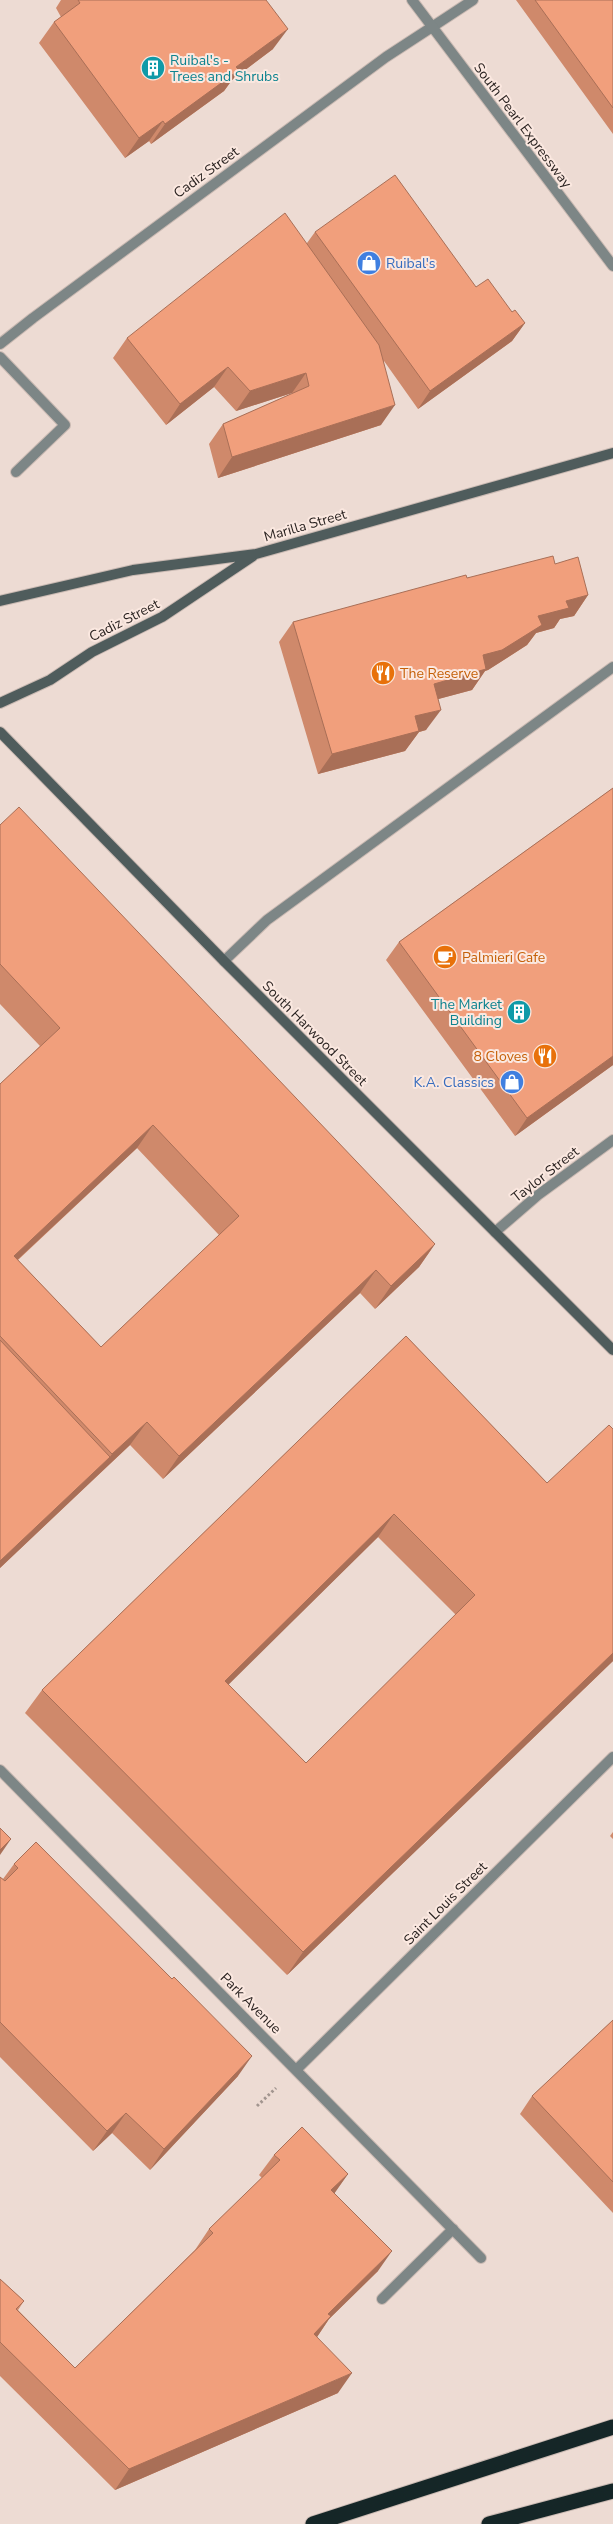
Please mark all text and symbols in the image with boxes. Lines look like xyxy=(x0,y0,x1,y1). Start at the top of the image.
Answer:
place label: Ruibal's - Trees and Shrubs xyxy=(170,51,279,86)
building icon: Ruibal's - Trees and Shrubs xyxy=(140,55,166,81)
street label: South Pearl Expressway xyxy=(469,59,577,193)
street label: Cadiz Street xyxy=(170,142,243,203)
shop icon: Ruibal's xyxy=(356,250,382,276)
place label: Ruibal's xyxy=(386,254,436,273)
street label: Marilla Street xyxy=(262,505,349,546)
street label: Cadiz Street xyxy=(86,595,163,646)
restaurant icon: The Reserve xyxy=(370,660,396,686)
place label: The Reserve xyxy=(400,664,478,683)
cafe icon: Palmieri Cafe xyxy=(432,944,458,970)
place label: Palmieri Cafe xyxy=(462,948,545,967)
street label: South Harwood Street xyxy=(258,977,371,1090)
place label: The Market Building xyxy=(431,995,502,1030)
building icon: The Market Building xyxy=(506,999,532,1025)
restaurant icon: 8 Cloves xyxy=(532,1043,558,1069)
place label: 8 Cloves xyxy=(474,1047,528,1066)
shop icon: K.A. Classics xyxy=(499,1069,525,1095)
place label: K.A. Classics xyxy=(413,1073,494,1092)
street label: Taylor Street xyxy=(508,1142,583,1207)
street label: Saint Louis Street xyxy=(400,1857,491,1949)
street label: Park Avenue xyxy=(216,1969,285,2038)

